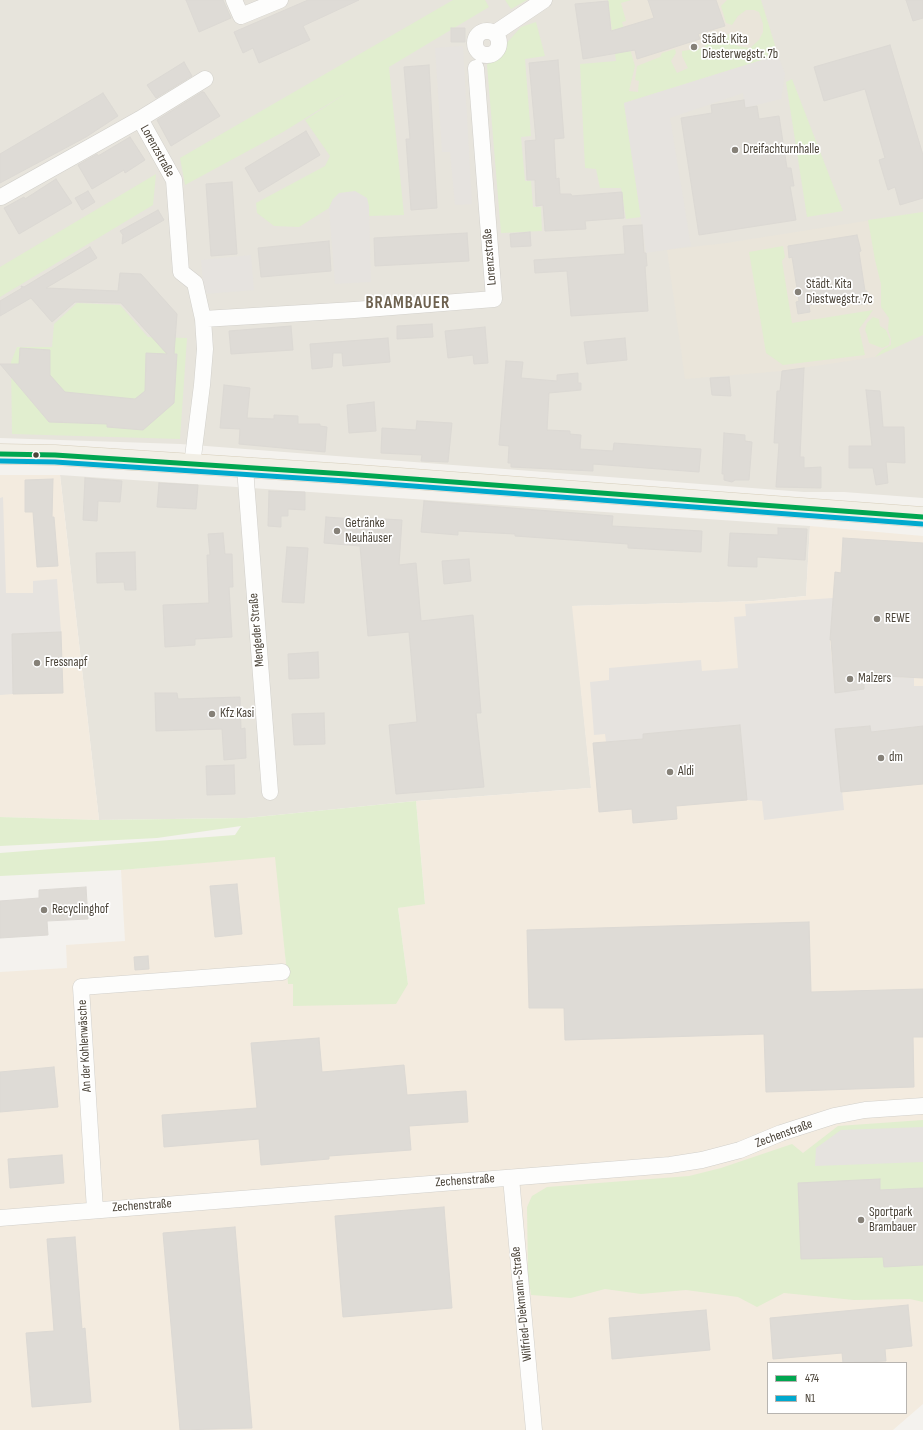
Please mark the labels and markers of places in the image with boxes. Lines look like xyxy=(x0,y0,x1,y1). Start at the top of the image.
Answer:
place label: Städt. Kita Diesterwegstr. 7b xyxy=(702,32,778,63)
marker: Städt. Kita Diesterwegstr. 7b xyxy=(689,42,699,52)
place label: Dreifachturnhalle xyxy=(743,142,819,158)
marker: Dreifachturnhalle xyxy=(730,145,740,155)
place label: Städt. Kita Diestwegstr. 7c xyxy=(806,277,873,308)
marker: Städt. Kita Diestwegstr. 7c xyxy=(793,287,803,297)
unlabelled marker xyxy=(31,450,41,460)
place label: Getränke Neuhäuser xyxy=(345,516,392,547)
marker: Getränke Neuhäuser xyxy=(332,526,342,536)
place label: REWE xyxy=(885,611,910,627)
marker: REWE xyxy=(872,614,882,624)
place label: Fressnapf xyxy=(45,655,88,671)
marker: Fressnapf xyxy=(32,658,42,668)
place label: Malzers xyxy=(858,671,891,687)
marker: Malzers xyxy=(845,674,855,684)
place label: Kfz Kasi xyxy=(220,706,254,722)
marker: Kfz Kasi xyxy=(207,709,217,719)
place label: dm xyxy=(889,750,903,766)
marker: dm xyxy=(876,753,886,763)
place label: Aldi xyxy=(678,764,694,780)
marker: Aldi xyxy=(665,767,675,777)
place label: Recyclinghof xyxy=(52,902,109,918)
marker: Recyclinghof xyxy=(39,905,49,915)
place label: Sportpark Brambauer xyxy=(869,1205,916,1236)
marker: Sportpark Brambauer xyxy=(856,1215,866,1225)

